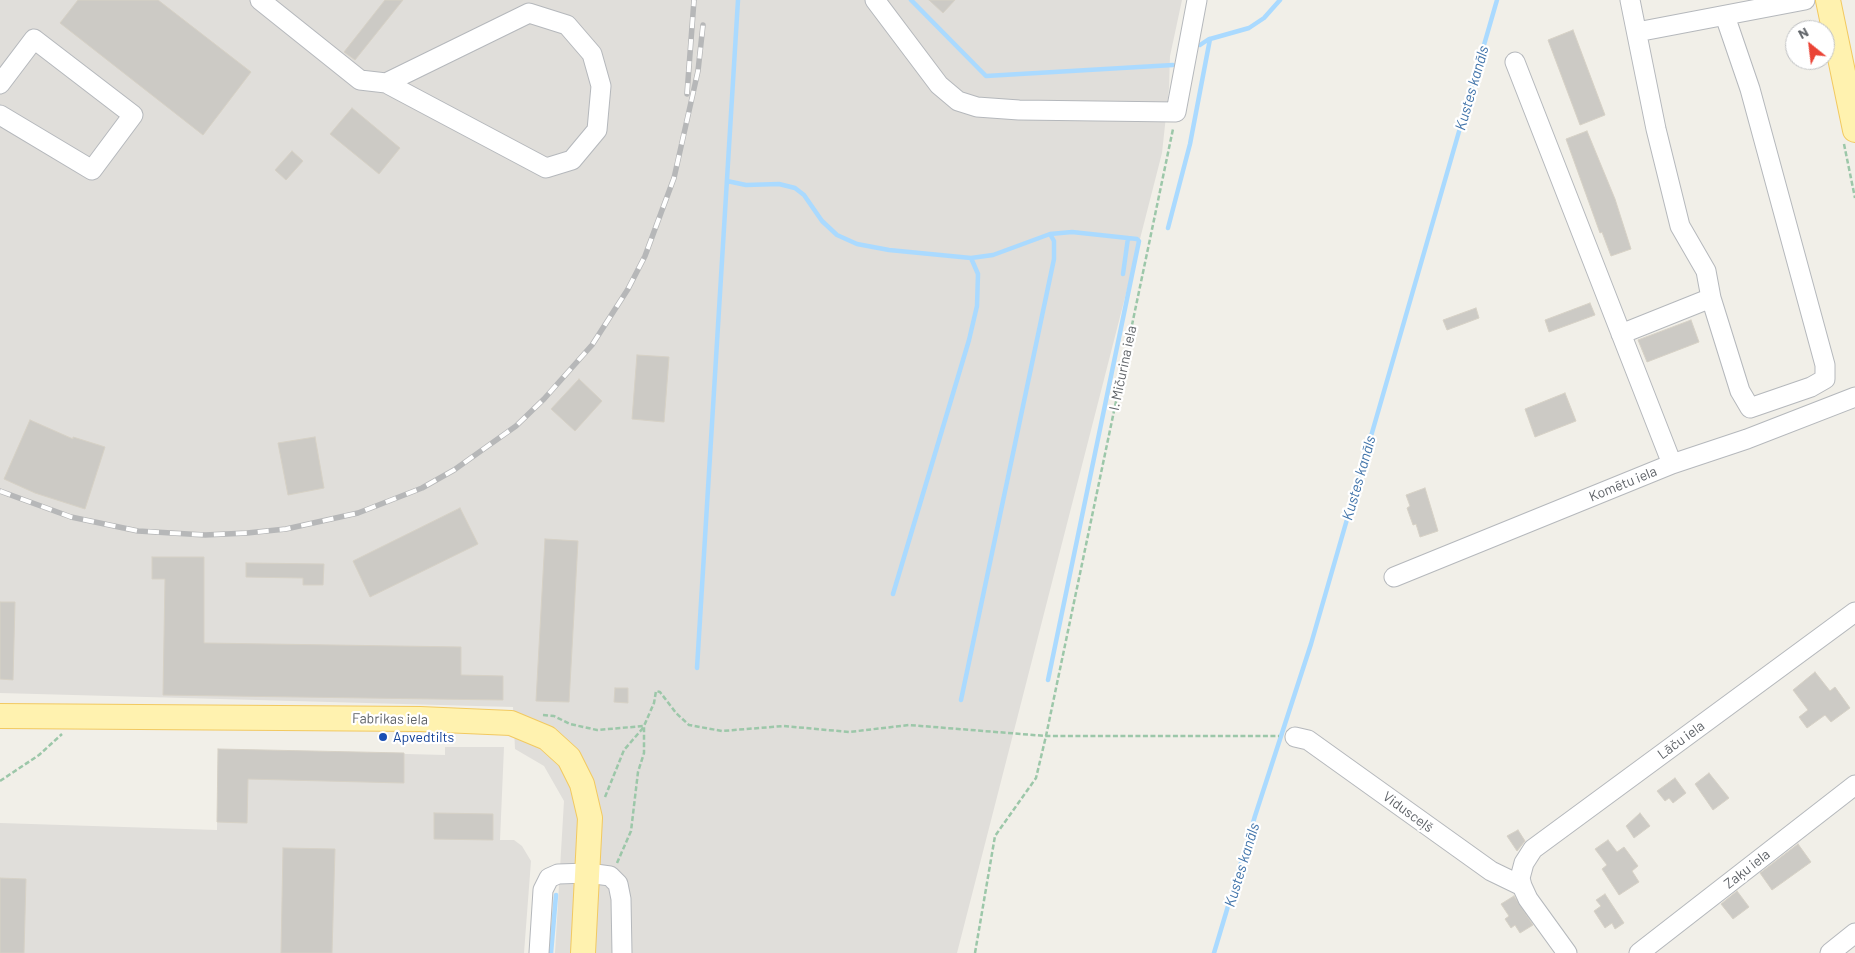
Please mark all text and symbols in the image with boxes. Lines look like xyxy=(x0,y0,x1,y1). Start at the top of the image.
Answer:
north arrow xyxy=(1785,20,1835,70)
text: N xyxy=(1795,23,1811,42)
water label: Kustes kanāls xyxy=(1451,44,1493,132)
street label: I. Mičurina iela xyxy=(1106,324,1140,412)
water label: Kustes kanāls xyxy=(1338,434,1380,522)
street label: Komētu iela xyxy=(1587,463,1659,505)
street label: Fabrikas iela xyxy=(352,710,428,728)
street label: Lāču iela xyxy=(1654,717,1708,763)
place label: Apvedtilts xyxy=(393,729,454,745)
marker: Apvedtilts xyxy=(377,731,389,743)
street label: Vidusceļš xyxy=(1379,788,1437,836)
water label: Kustes kanāls xyxy=(1221,821,1263,909)
street label: Zaķu iela xyxy=(1721,846,1773,892)

